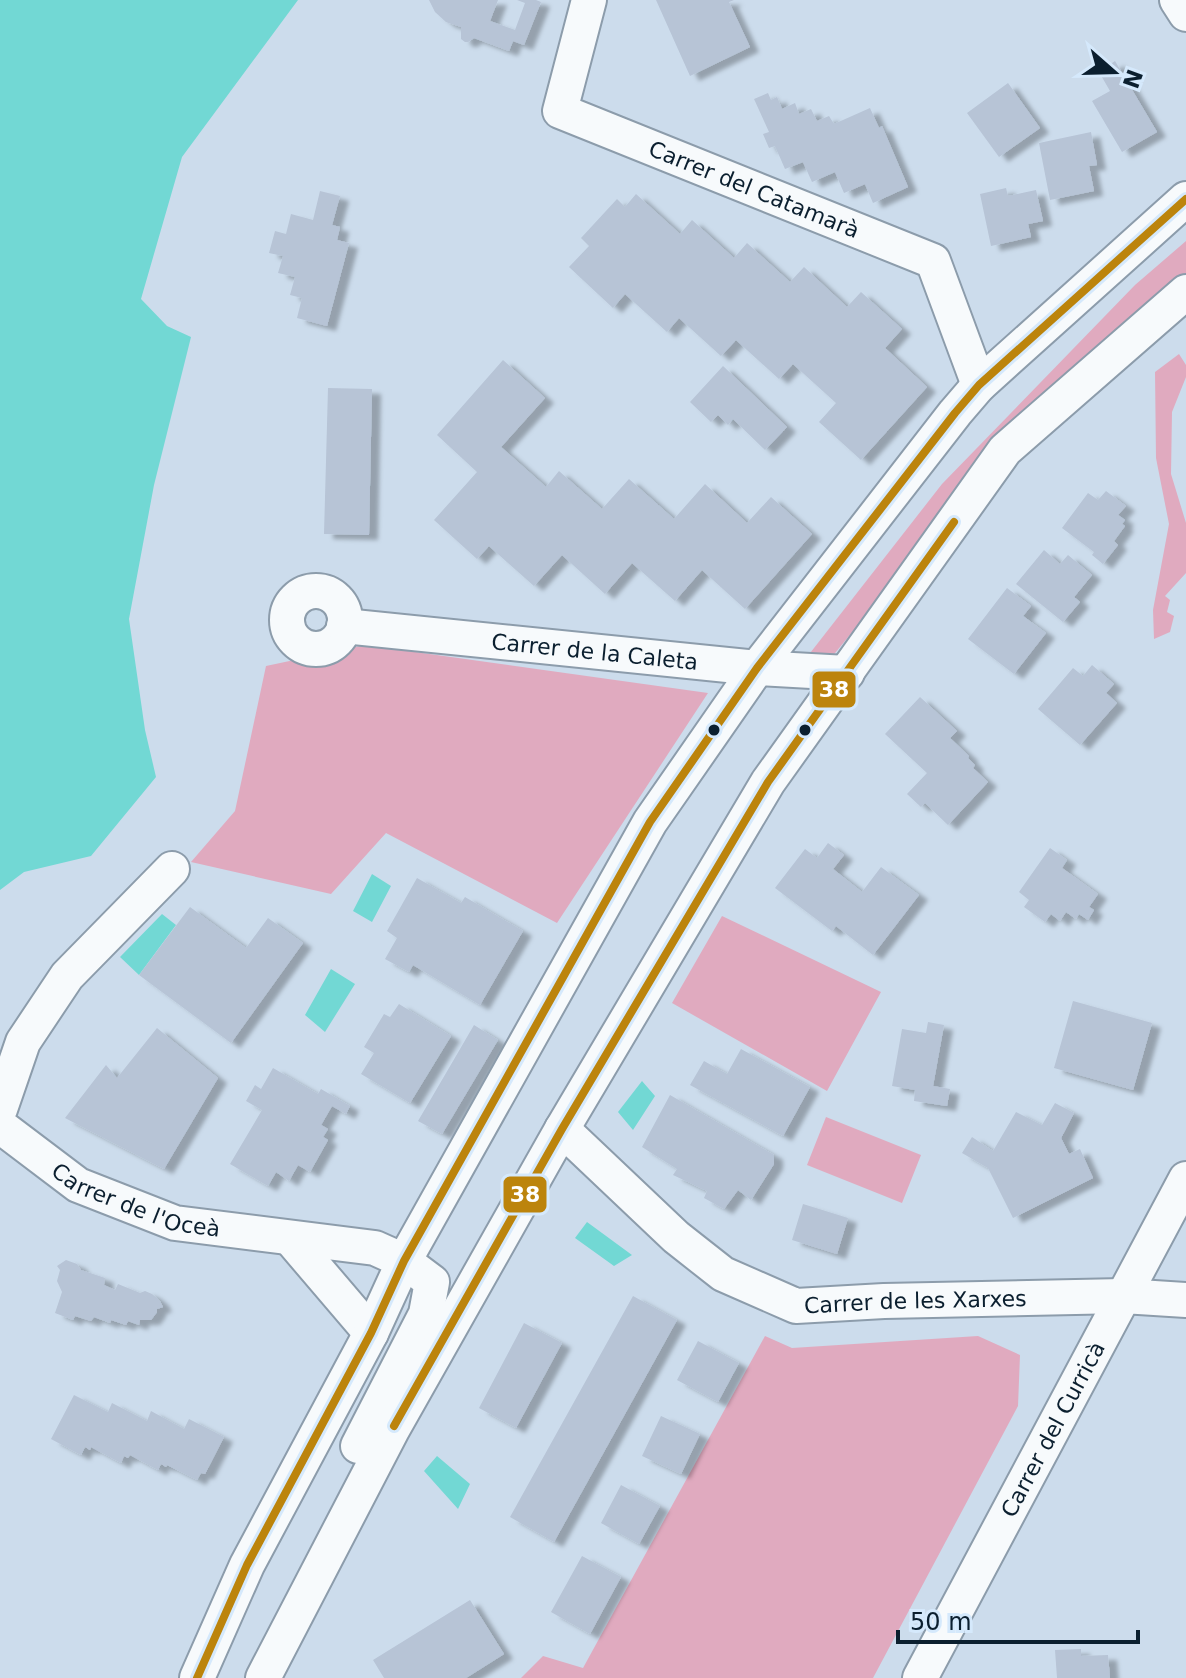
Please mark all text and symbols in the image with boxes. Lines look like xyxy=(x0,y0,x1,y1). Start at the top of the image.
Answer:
north arrow xyxy=(1074,32,1154,112)
text: N xyxy=(1117,66,1147,92)
street label: Carrer del Catamarà xyxy=(645,136,863,243)
street label: Carrer de la Caleta xyxy=(490,629,699,675)
line badge: 38 xyxy=(811,670,857,709)
text: 38 xyxy=(819,677,849,702)
unlabelled marker xyxy=(706,722,722,738)
unlabelled marker xyxy=(797,722,813,738)
street label: Carrer de l'Oceà xyxy=(47,1158,222,1242)
line badge: 38 xyxy=(502,1175,548,1214)
text: 38 xyxy=(510,1182,540,1207)
street label: Carrer de les Xarxes xyxy=(803,1286,1027,1319)
street label: Carrer del Curricà xyxy=(996,1337,1110,1521)
scale bar xyxy=(898,1594,1138,1644)
text: 50 m xyxy=(910,1608,972,1636)

